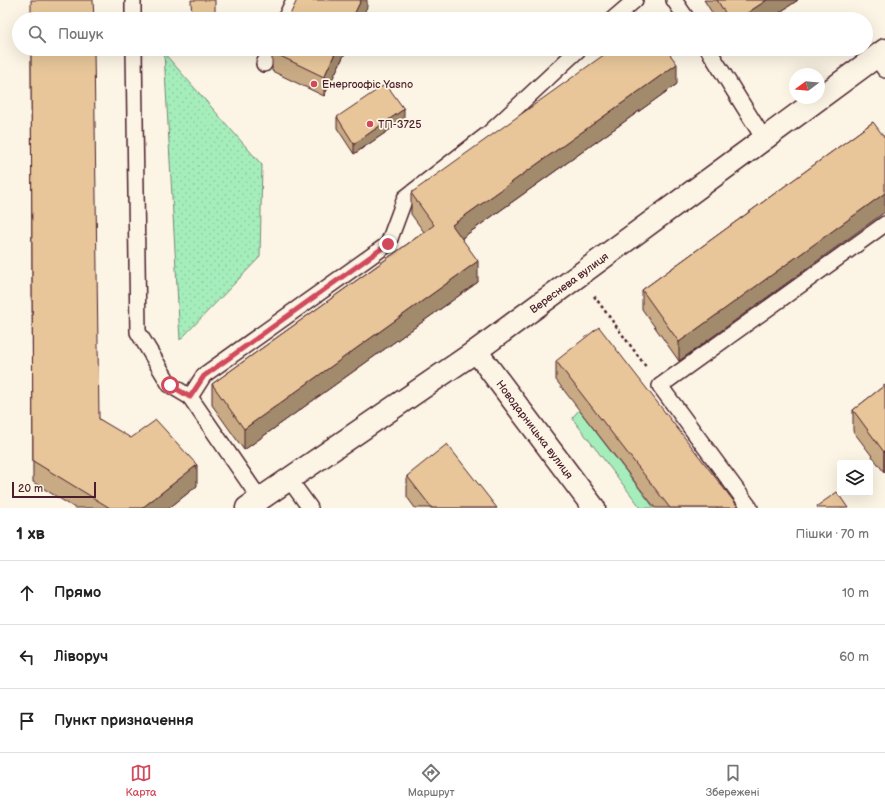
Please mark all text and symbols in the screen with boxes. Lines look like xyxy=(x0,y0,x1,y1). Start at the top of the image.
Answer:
search box xyxy=(12,12,873,56)
icon: search xyxy=(26,23,48,45)
text: Пошук xyxy=(58,25,104,44)
north arrow xyxy=(789,68,825,104)
place label: Енергоофіс Yasno xyxy=(322,78,413,91)
marker: Енергоофіс Yasno xyxy=(309,79,319,89)
place label: ТП-3725 xyxy=(378,118,422,131)
marker: ТП-3725 xyxy=(365,119,375,129)
route end xyxy=(379,235,397,253)
street label: Вереснева вулиця xyxy=(527,249,611,316)
route start xyxy=(161,376,179,394)
street label: Новодарницька вулиця xyxy=(494,378,576,481)
map controls xyxy=(837,460,873,496)
button: layers xyxy=(837,460,873,496)
scale bar xyxy=(12,480,96,499)
text: 20 m xyxy=(18,482,43,495)
text: 1 хв xyxy=(16,524,45,544)
text: Пішки · 70 m xyxy=(795,526,869,542)
icon: ahead xyxy=(16,582,38,604)
text: Прямо xyxy=(54,583,101,602)
text: 10 m xyxy=(842,585,869,601)
icon: left xyxy=(16,646,38,668)
text: Ліворуч xyxy=(54,647,108,666)
text: 60 m xyxy=(839,649,869,665)
icon: arrive xyxy=(16,710,38,732)
text: Пункт призначення xyxy=(54,711,194,730)
tab: Карта xyxy=(126,762,157,799)
tab: Маршрут xyxy=(408,762,455,799)
tab: Збережені xyxy=(706,762,759,799)

